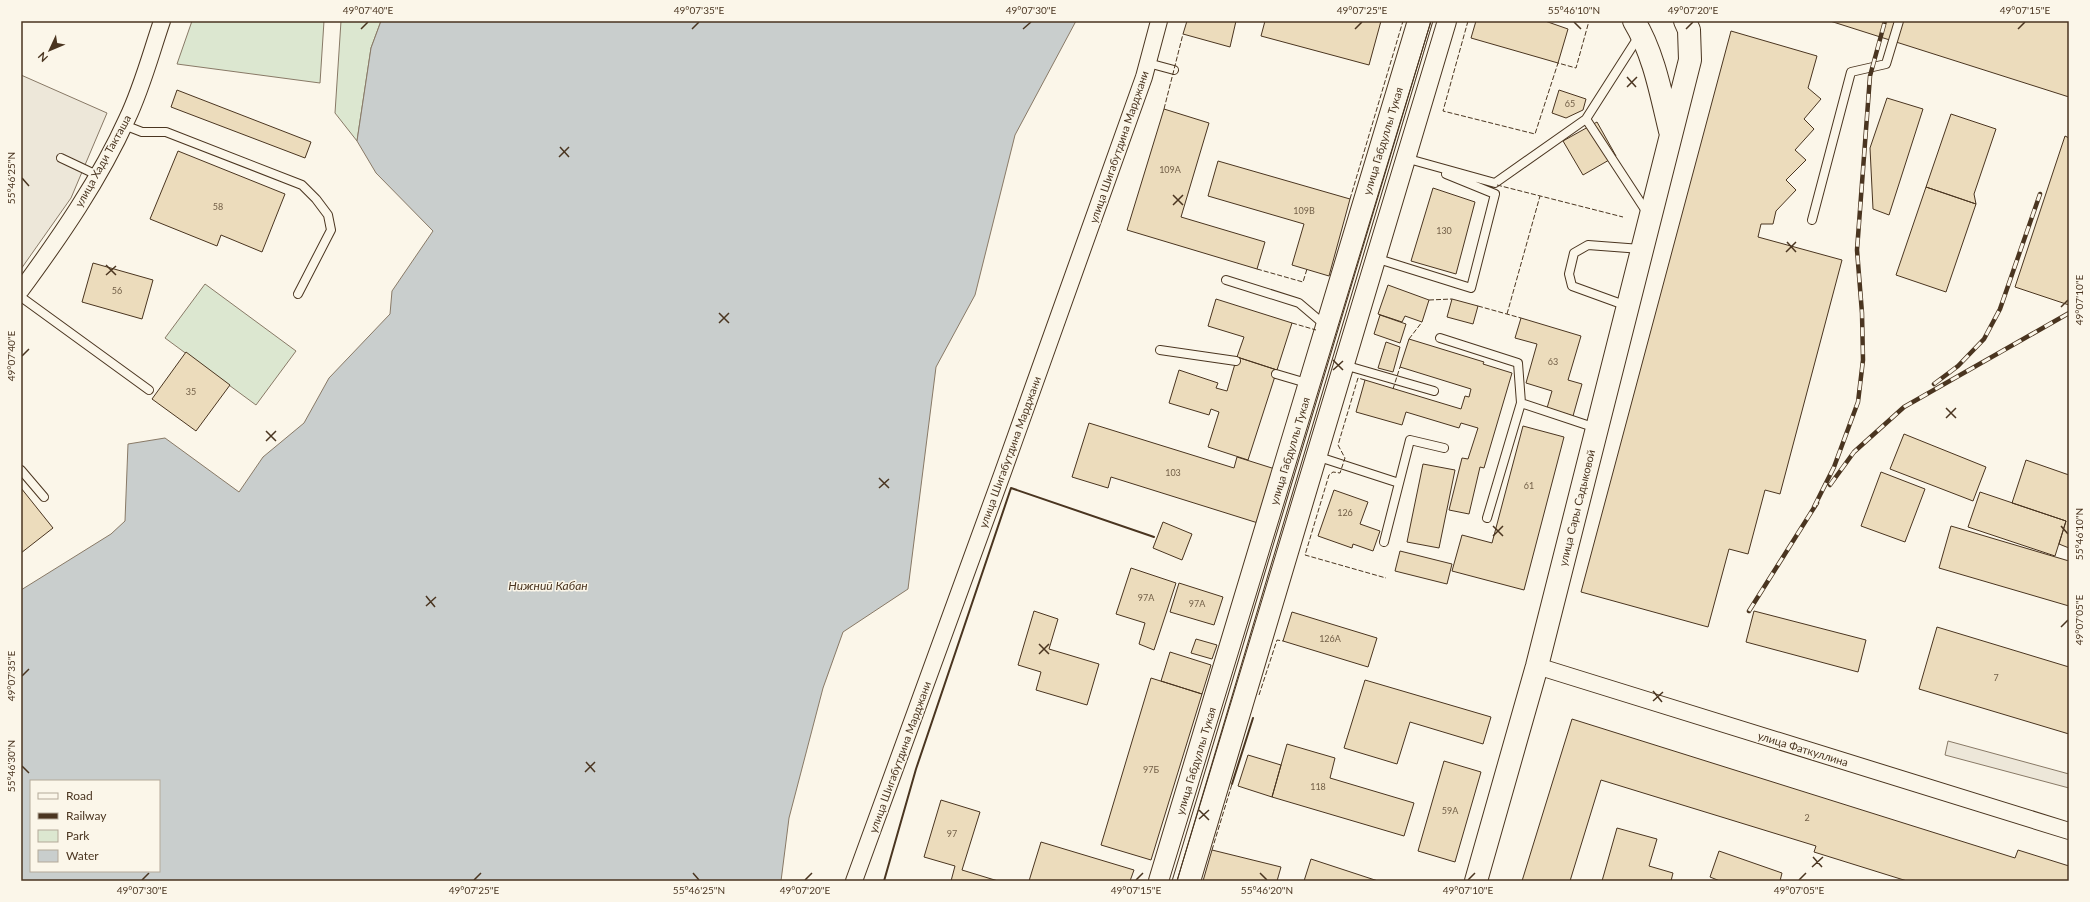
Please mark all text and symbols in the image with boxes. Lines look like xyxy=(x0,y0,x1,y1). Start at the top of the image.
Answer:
text: 49°07'40"E xyxy=(343,4,393,16)
text: 49°07'35"E xyxy=(674,4,724,16)
text: 49°07'30"E xyxy=(1006,4,1056,16)
text: 49°07'25"E xyxy=(1337,4,1387,16)
text: 55°46'10"N xyxy=(1548,4,1600,16)
text: 49°07'20"E xyxy=(1668,4,1718,16)
text: 49°07'15"E xyxy=(2000,4,2050,16)
north arrow xyxy=(30,30,70,70)
text: N xyxy=(35,50,50,65)
street label: улица Шигабутдина Марджани xyxy=(1086,69,1151,225)
street label: улица Габдуллы Тукая xyxy=(1360,85,1405,196)
house number: 65 xyxy=(1565,98,1575,109)
street label: улица Хади Такташа xyxy=(72,112,133,209)
text: 55°46'25"N xyxy=(5,152,17,204)
house number: 109А xyxy=(1159,164,1182,175)
house number: 58 xyxy=(213,201,223,212)
house number: 109В xyxy=(1293,205,1315,216)
house number: 130 xyxy=(1436,225,1452,236)
text: 49°07'10"E xyxy=(2073,275,2085,325)
house number: 56 xyxy=(112,285,122,296)
text: 49°07'40"E xyxy=(5,331,17,381)
house number: 63 xyxy=(1548,356,1558,367)
street label: улица Шигабутдина Марджани xyxy=(976,374,1043,529)
house number: 35 xyxy=(186,386,196,397)
street label: улица Габдуллы Тукая xyxy=(1267,395,1312,506)
street label: улица Сары Садыковой xyxy=(1556,448,1597,568)
house number: 103 xyxy=(1165,467,1181,478)
house number: 61 xyxy=(1524,480,1534,491)
house number: 126 xyxy=(1337,507,1353,518)
text: 55°46'10"N xyxy=(2073,508,2085,560)
water label: Нижний Кабан xyxy=(508,578,588,593)
house number: 97А xyxy=(1138,592,1155,603)
text: 49°07'05"E xyxy=(2073,595,2085,645)
house number: 97А xyxy=(1189,598,1206,609)
house number: 126А xyxy=(1319,633,1342,644)
text: 49°07'35"E xyxy=(5,651,17,701)
house number: 7 xyxy=(1993,672,1999,683)
street label: улица Шигабутдина Марджани xyxy=(866,679,933,834)
street label: улица Габдуллы Тукая xyxy=(1173,705,1218,816)
street label: улица Фаткуллина xyxy=(1756,729,1850,768)
text: 55°46'30"N xyxy=(5,740,17,792)
house number: 97Б xyxy=(1143,764,1159,775)
legend xyxy=(30,780,160,872)
house number: 118 xyxy=(1310,781,1326,792)
text: Road xyxy=(66,788,93,803)
house number: 59А xyxy=(1442,805,1459,816)
text: Railway xyxy=(66,808,107,823)
house number: 2 xyxy=(1804,812,1810,823)
text: Park xyxy=(66,828,90,843)
house number: 97 xyxy=(947,828,957,839)
text: Water xyxy=(66,848,99,863)
text: 49°07'30"E xyxy=(117,884,167,896)
text: 49°07'25"E xyxy=(449,884,499,896)
text: 55°46'25"N xyxy=(673,884,725,896)
text: 49°07'20"E xyxy=(780,884,830,896)
text: 49°07'15"E xyxy=(1111,884,1161,896)
text: 55°46'20"N xyxy=(1241,884,1293,896)
text: 49°07'10"E xyxy=(1443,884,1493,896)
text: 49°07'05"E xyxy=(1774,884,1824,896)

